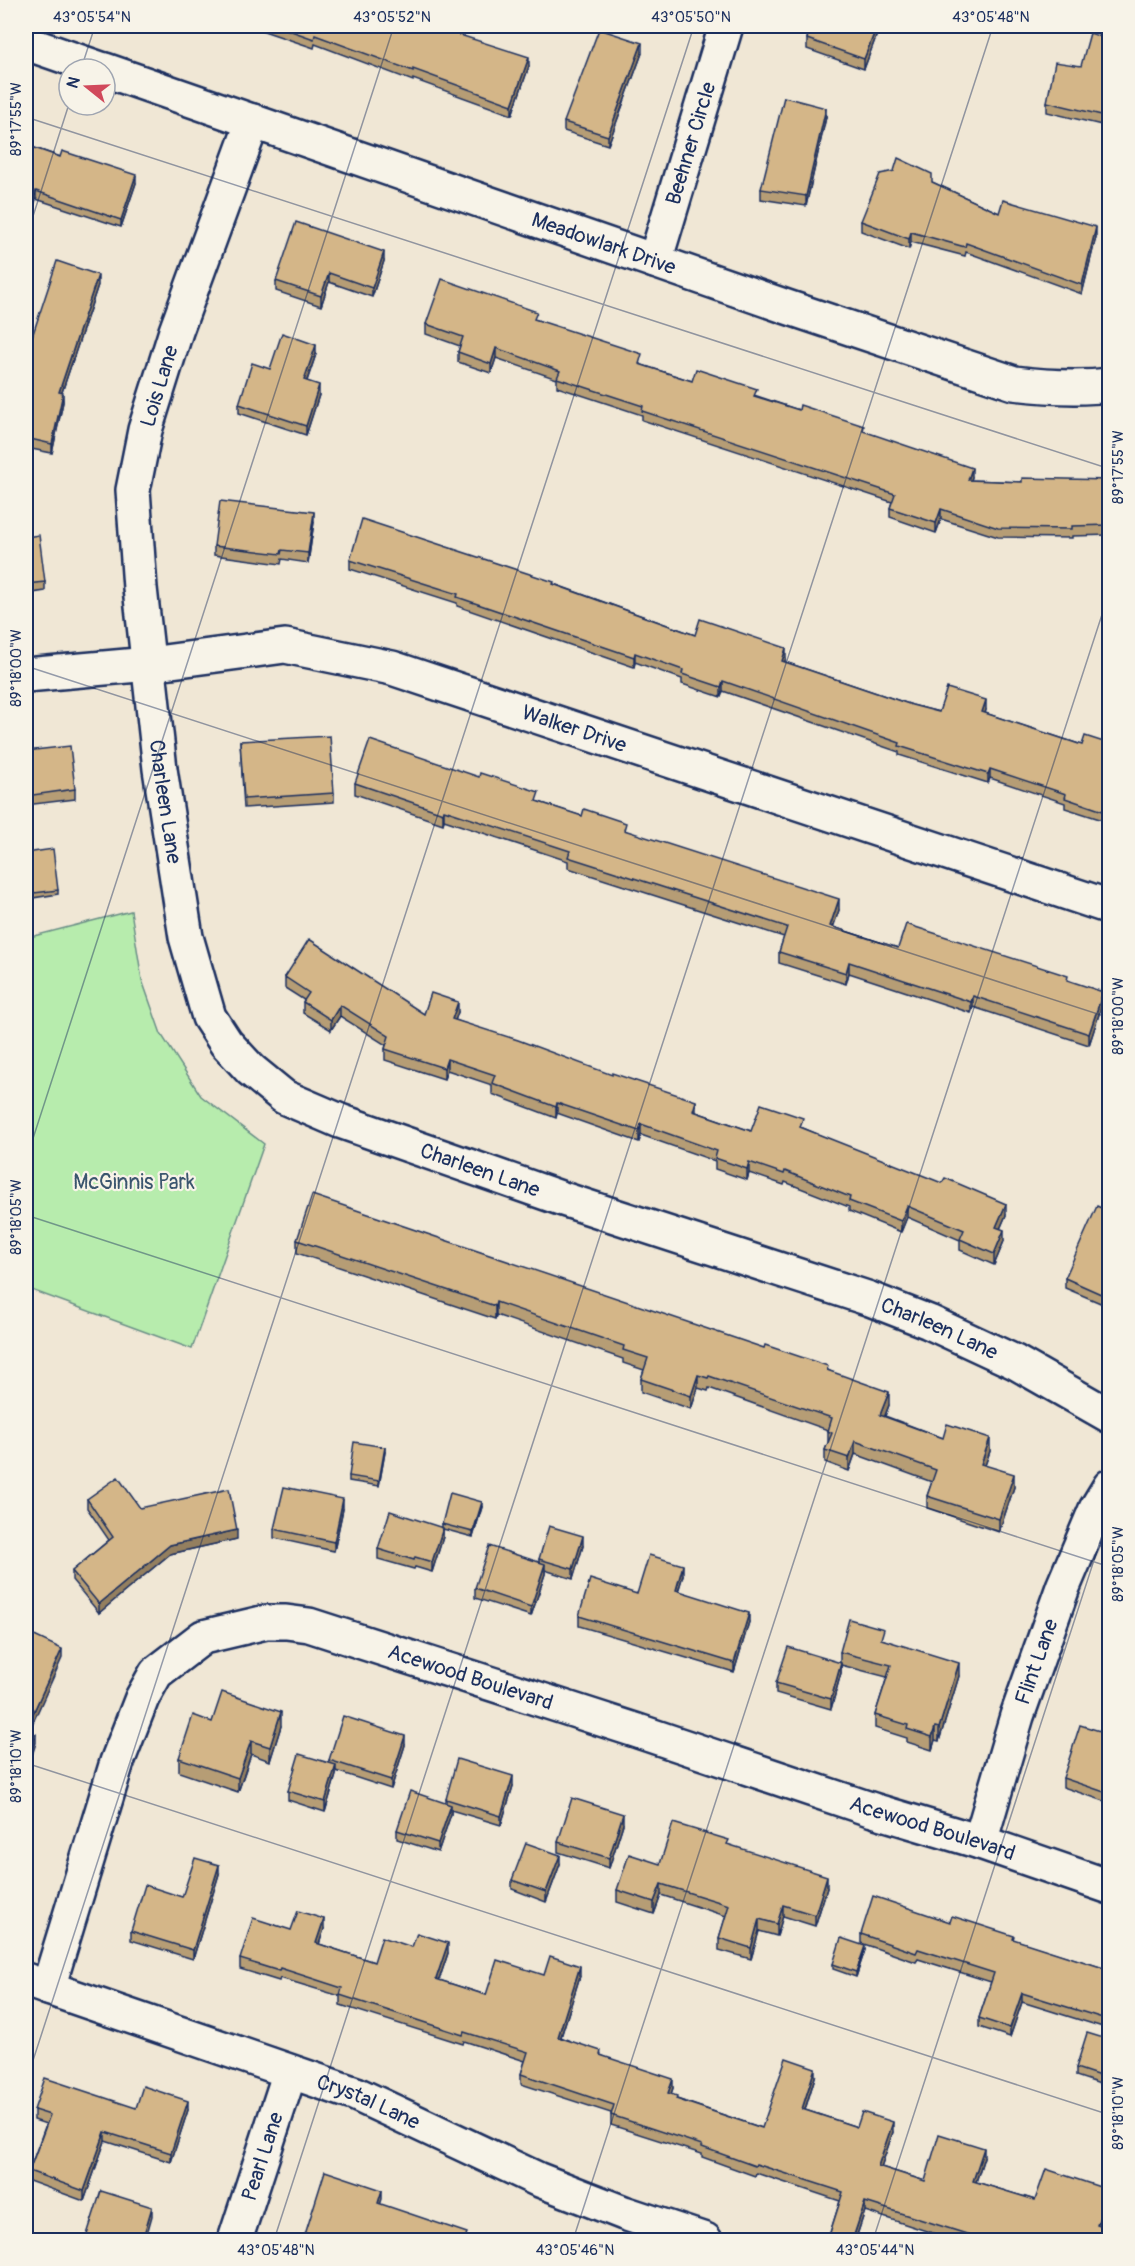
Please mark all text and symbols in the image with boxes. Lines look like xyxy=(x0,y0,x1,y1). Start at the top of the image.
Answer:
text: 43°05'54"N xyxy=(53,8,131,27)
text: 43°05'52"N xyxy=(353,8,431,27)
text: 43°05'50"N xyxy=(651,8,731,27)
text: 43°05'48"N xyxy=(952,8,1030,27)
north arrow xyxy=(57,57,117,117)
text: N xyxy=(63,74,85,91)
street label: Beehner Circle xyxy=(660,78,723,208)
text: 89°17'55"W xyxy=(7,82,26,156)
street label: Meadowlark Drive xyxy=(528,206,680,282)
street label: Lois Lane xyxy=(134,341,185,430)
text: 89°17'55"W xyxy=(1109,430,1128,504)
text: 89°18'00"W xyxy=(7,629,26,707)
street label: Walker Drive xyxy=(518,699,631,759)
street label: Charleen Lane xyxy=(143,738,188,866)
text: 89°18'00"W xyxy=(1109,977,1128,1055)
street label: Charleen Lane xyxy=(416,1137,544,1204)
park label: McGinnis Park xyxy=(73,1169,195,1196)
text: 89°18'05"W xyxy=(7,1179,26,1255)
street label: Charleen Lane xyxy=(877,1292,1003,1366)
text: 89°18'05"W xyxy=(1109,1526,1128,1602)
street label: Flint Lane xyxy=(1009,1615,1065,1708)
street label: Acewood Boulevard xyxy=(384,1638,556,1717)
text: 89°18'10"W xyxy=(7,1729,26,1803)
street label: Acewood Boulevard xyxy=(846,1790,1019,1867)
street label: Crystal Lane xyxy=(313,2068,425,2136)
text: 89°18'10"W xyxy=(1109,2076,1128,2150)
street label: Pearl Lane xyxy=(236,2108,290,2204)
text: 43°05'48"N xyxy=(237,2241,315,2260)
text: 43°05'46"N xyxy=(536,2241,614,2260)
text: 43°05'44"N xyxy=(836,2241,914,2260)

